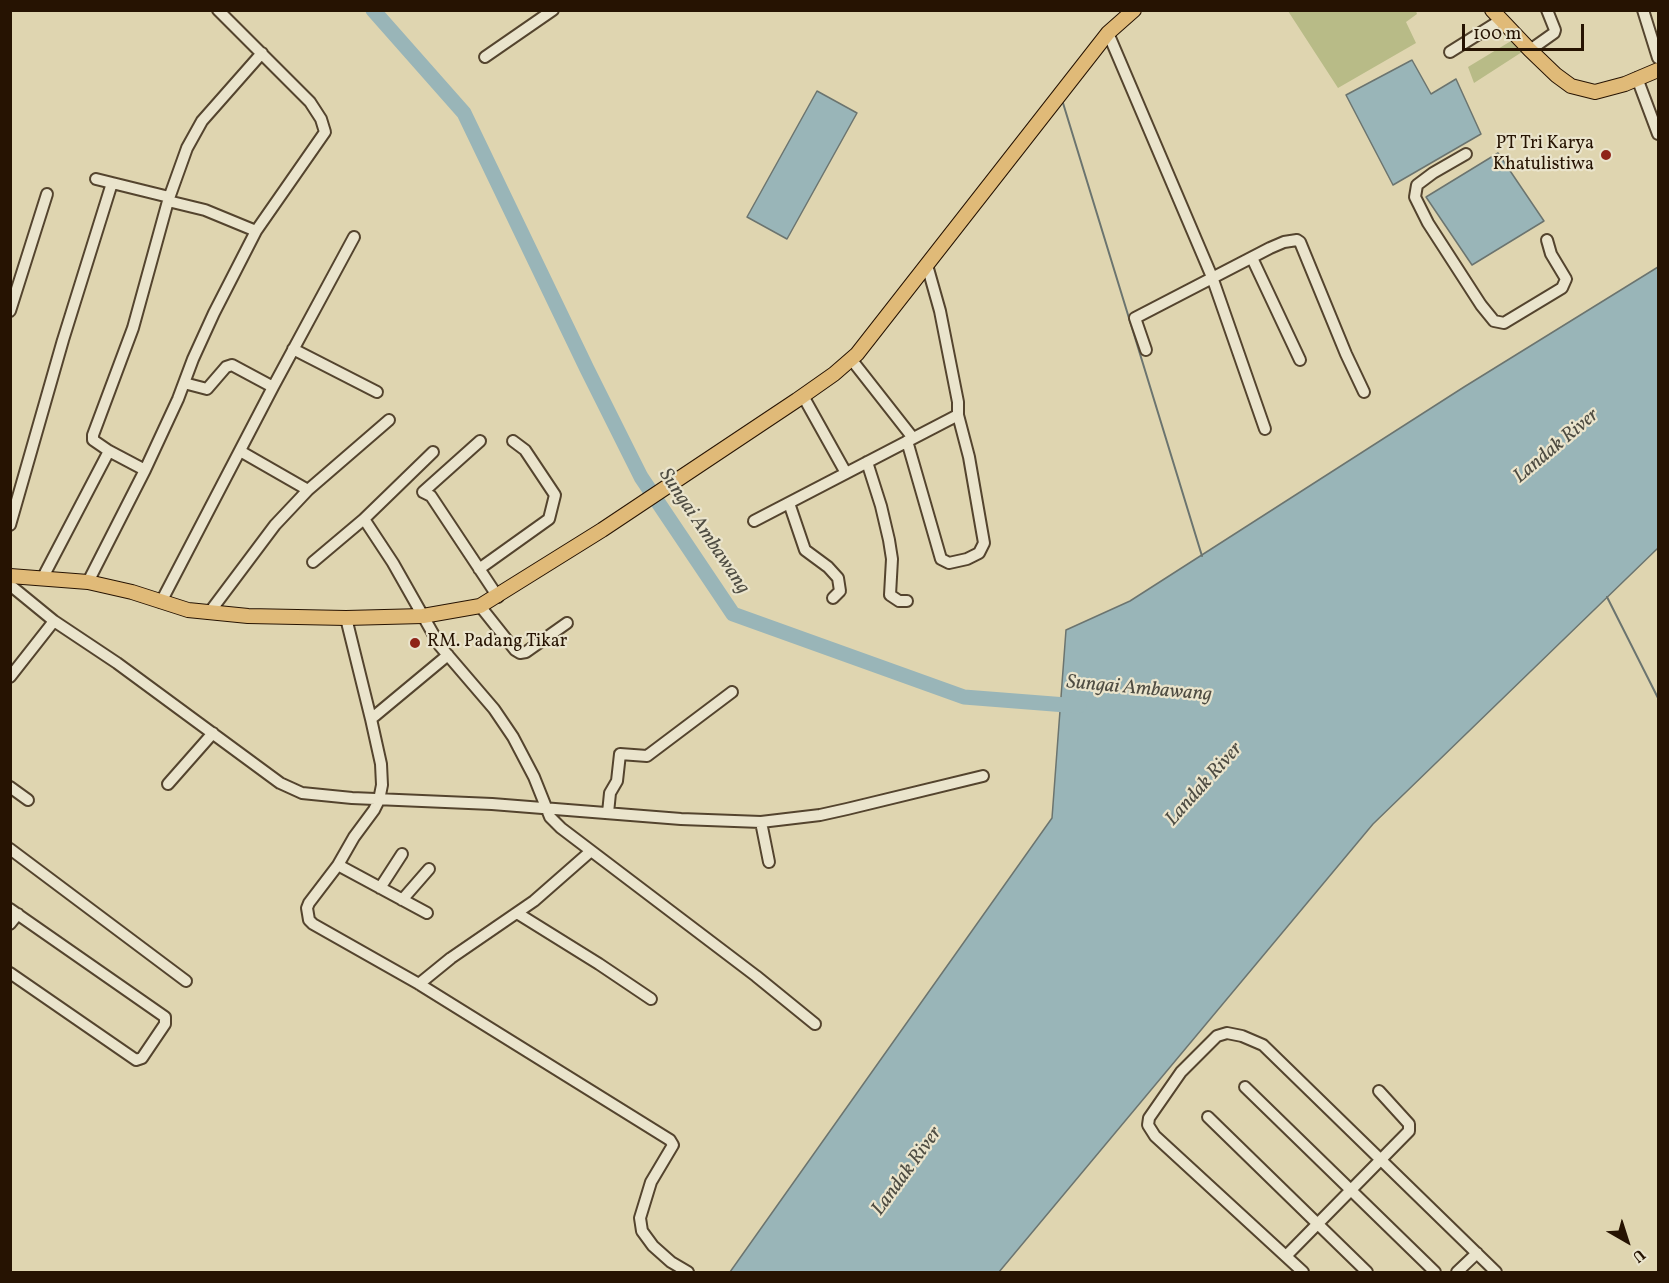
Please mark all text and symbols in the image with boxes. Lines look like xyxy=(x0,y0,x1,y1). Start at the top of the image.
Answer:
scale bar xyxy=(1465,12,1586,50)
text: 100 m xyxy=(1473,22,1522,47)
place label: PT Tri Karya Khatulistiwa xyxy=(1493,134,1594,176)
marker: PT Tri Karya Khatulistiwa xyxy=(1599,148,1613,162)
water label: Landak River xyxy=(1509,404,1605,490)
water label: Sungai Ambawang xyxy=(652,465,754,599)
place label: RM. Padang Tikar xyxy=(427,632,567,654)
marker: RM. Padang Tikar xyxy=(408,636,422,650)
water label: Sungai Ambawang xyxy=(1065,672,1213,708)
water label: Landak River xyxy=(1161,738,1249,832)
water label: Landak River xyxy=(868,1123,948,1221)
north arrow xyxy=(1597,1211,1657,1271)
text: U xyxy=(1627,1243,1650,1267)

